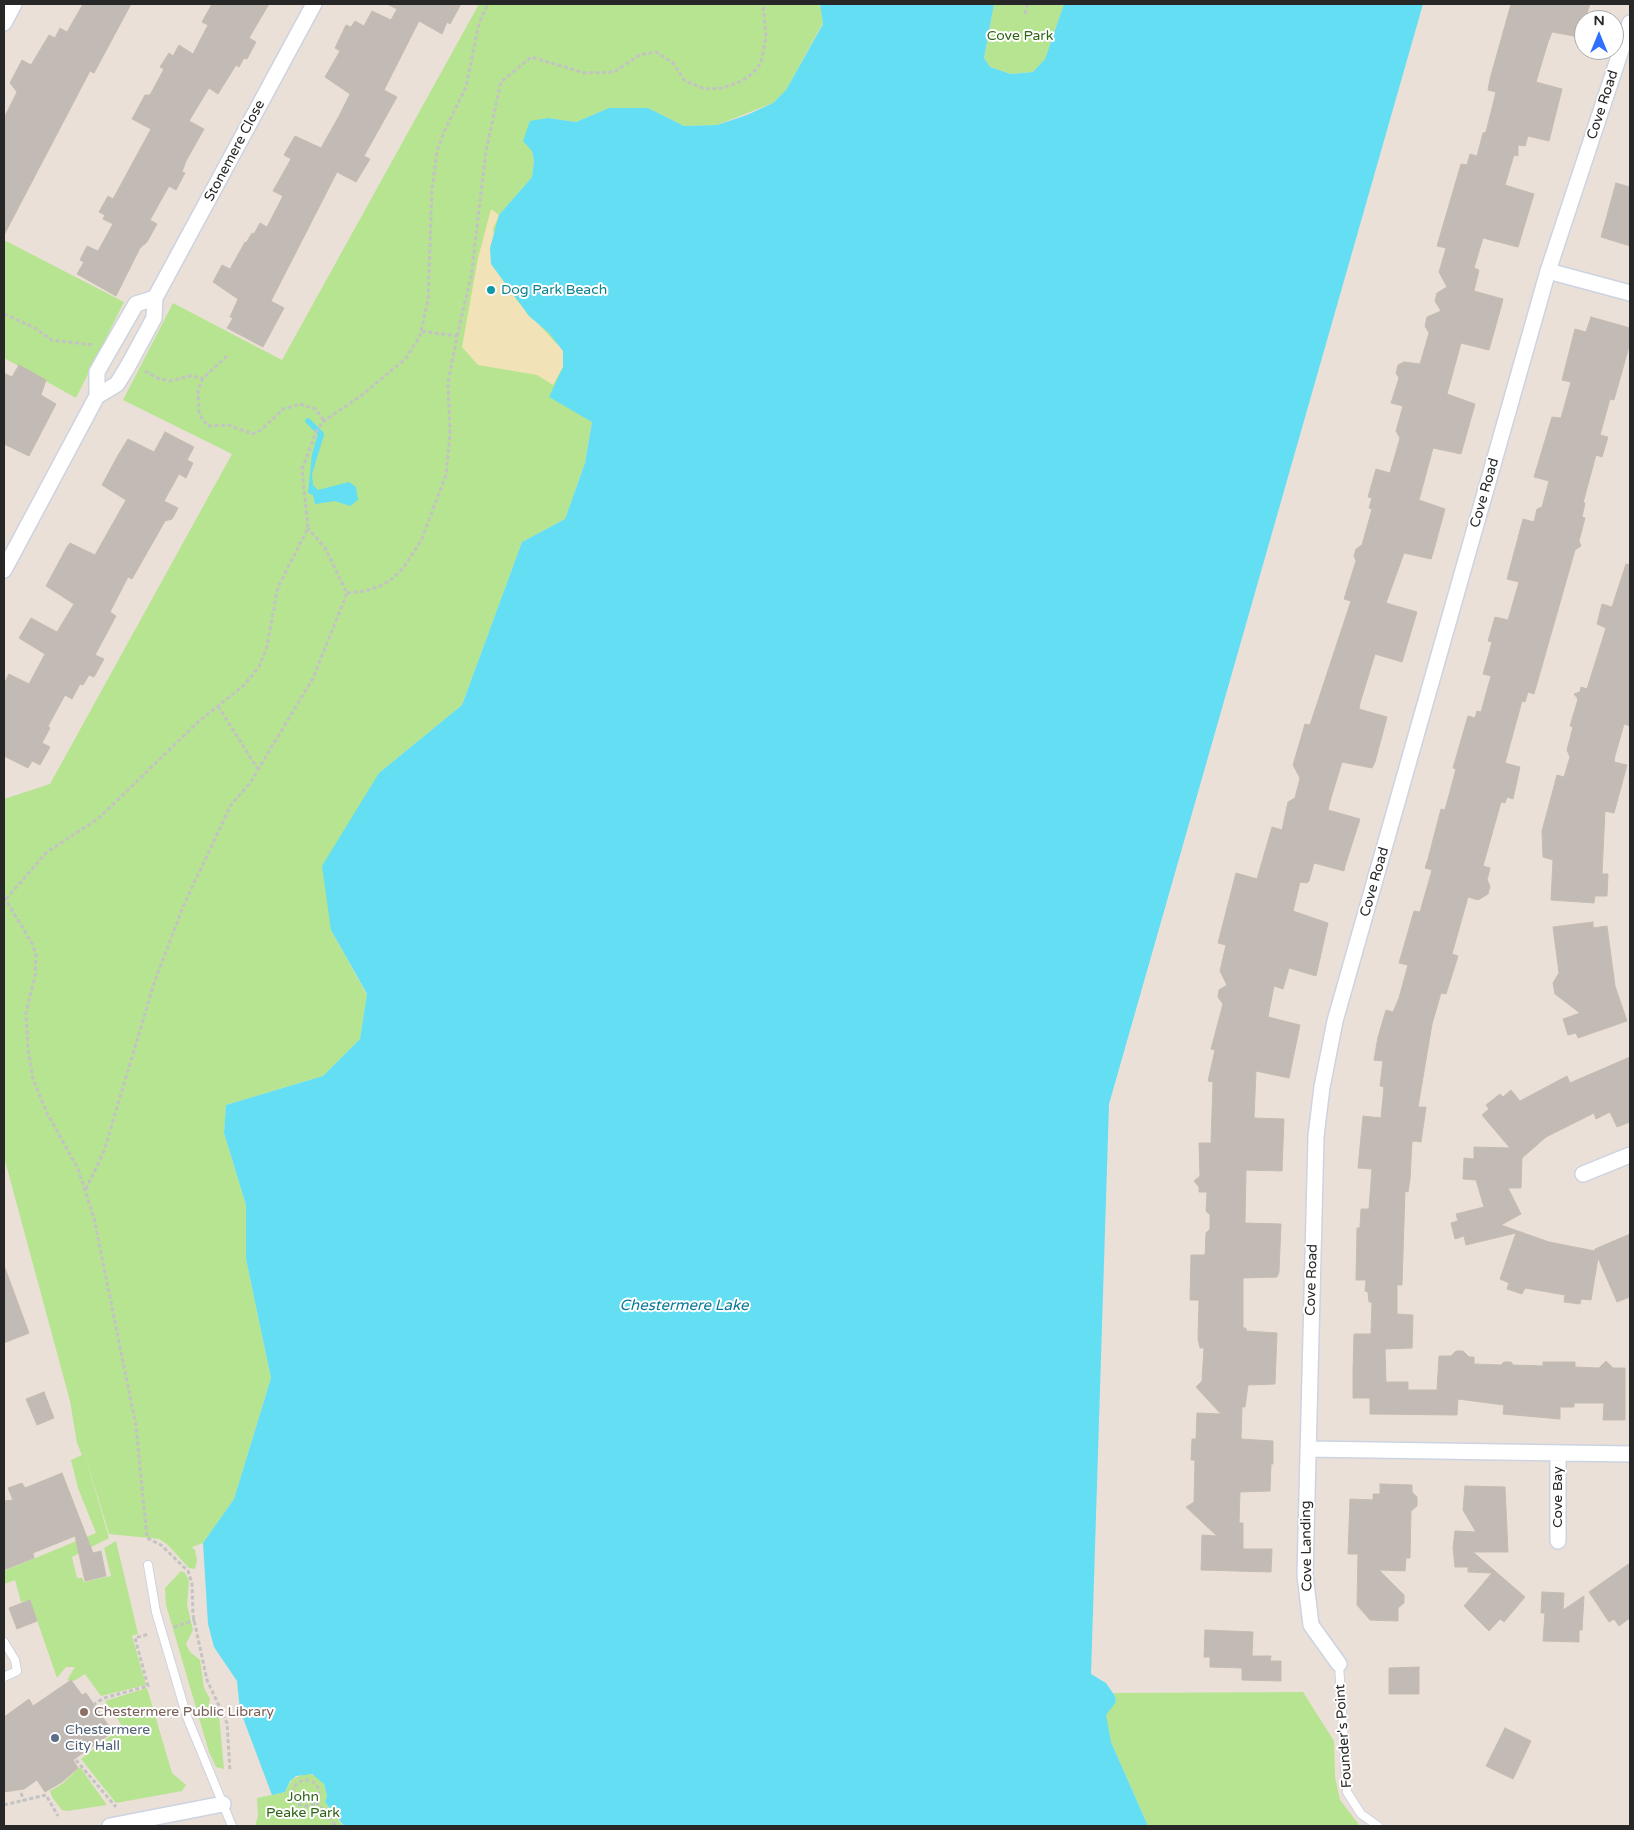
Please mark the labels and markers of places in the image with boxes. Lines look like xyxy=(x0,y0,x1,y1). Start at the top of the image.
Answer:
place label: Dog Park Beach xyxy=(501,282,607,298)
marker: Dog Park Beach xyxy=(485,284,497,296)
place label: Chestermere Public Library xyxy=(94,1704,274,1720)
marker: Chestermere Public Library xyxy=(78,1706,90,1718)
place label: Chestermere City Hall xyxy=(65,1722,150,1754)
marker: Chestermere City Hall xyxy=(49,1732,61,1744)

